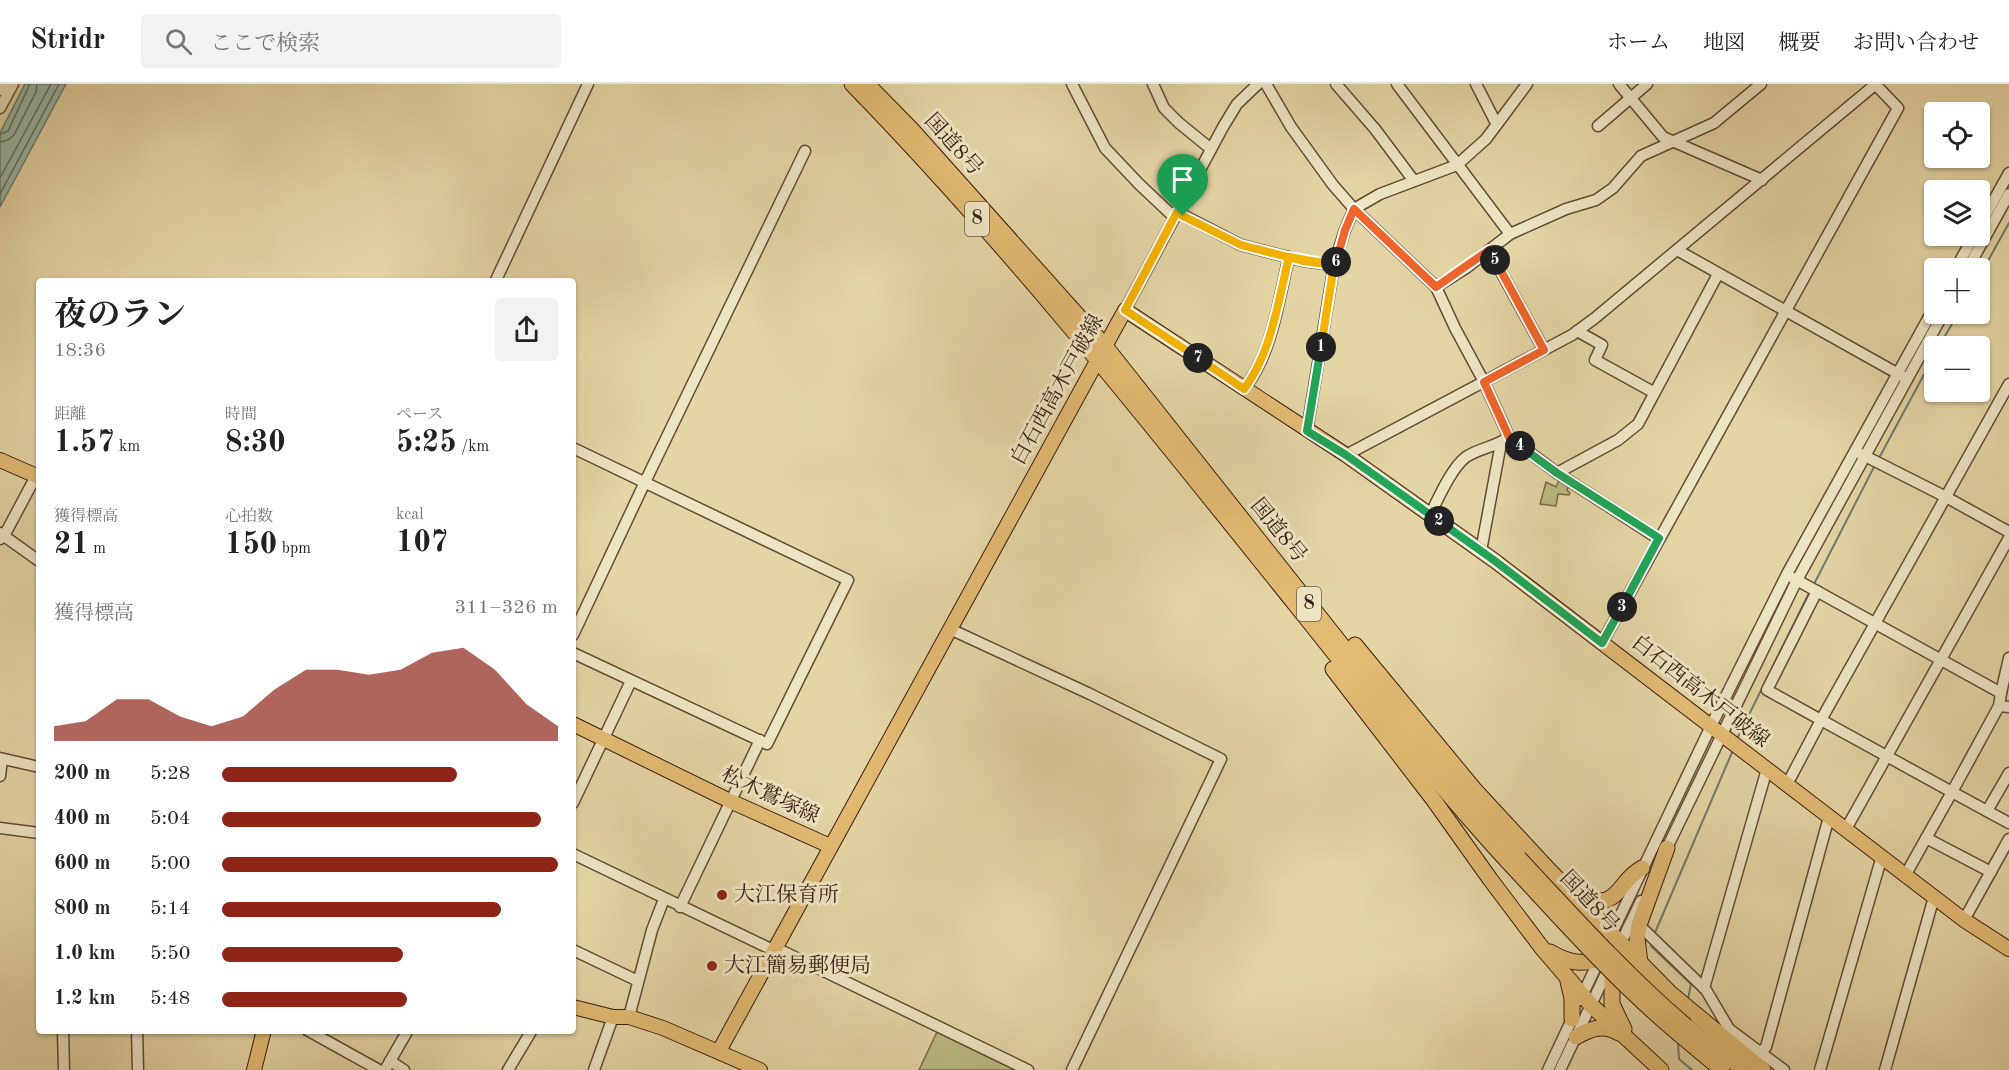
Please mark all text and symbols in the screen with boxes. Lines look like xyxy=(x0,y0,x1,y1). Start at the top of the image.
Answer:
search box xyxy=(141,14,561,68)
icon: search xyxy=(162,25,195,58)
text: Stridr xyxy=(30,27,105,55)
text: ここで検索 xyxy=(210,33,320,55)
text: ホーム xyxy=(1607,33,1670,54)
text: 地図 xyxy=(1703,33,1745,54)
text: 概要 xyxy=(1778,33,1820,54)
text: お問い合わせ xyxy=(1853,33,1979,54)
map controls xyxy=(1924,102,1990,402)
button: locate xyxy=(1924,102,1990,168)
street label: 国道8号 xyxy=(920,109,987,180)
pin xyxy=(1157,154,1208,216)
icon: arrive xyxy=(1166,163,1199,196)
button: layers xyxy=(1924,180,1990,246)
road number: 8 xyxy=(965,202,989,236)
pin: 5 xyxy=(1480,245,1510,275)
pin: 6 xyxy=(1321,247,1351,277)
text: 5 xyxy=(1490,252,1500,268)
text: 6 xyxy=(1331,254,1341,270)
button: + xyxy=(1924,258,1990,324)
button: share xyxy=(495,298,558,361)
text: 夜のラン xyxy=(54,300,186,333)
street label: 白石西高木戸破線 xyxy=(1006,310,1108,469)
pin: 1 xyxy=(1306,332,1336,362)
button: − xyxy=(1924,336,1990,402)
text: 1 xyxy=(1316,339,1326,355)
text: 18:36 xyxy=(54,341,106,361)
pin: 7 xyxy=(1183,343,1213,373)
text: 7 xyxy=(1193,350,1203,366)
text: 距離 xyxy=(54,407,86,423)
text: 時間 xyxy=(225,407,257,423)
text: ペース xyxy=(396,407,443,423)
text: 1.57 xyxy=(54,428,115,458)
text: 8:30 xyxy=(225,428,286,458)
text: 5:25 xyxy=(396,428,457,458)
pin: 4 xyxy=(1505,431,1535,461)
text: 4 xyxy=(1515,438,1525,454)
text: km xyxy=(115,439,140,455)
text: /km xyxy=(457,439,489,455)
street label: 国道8号 xyxy=(1246,494,1311,567)
pin: 2 xyxy=(1424,506,1454,536)
text: kcal xyxy=(396,507,424,523)
text: 獲得標高 xyxy=(54,509,118,525)
text: 心拍数 xyxy=(225,509,273,525)
text: 2 xyxy=(1434,513,1444,529)
text: 107 xyxy=(396,528,448,558)
text: 21 xyxy=(54,530,89,560)
text: 150 xyxy=(225,530,277,560)
text: m xyxy=(89,541,106,557)
text: bpm xyxy=(277,541,311,557)
road number: 8 xyxy=(1297,587,1321,621)
pin: 3 xyxy=(1607,592,1637,622)
text: 311–326 m xyxy=(455,598,558,618)
text: 3 xyxy=(1617,599,1627,615)
text: 獲得標高 xyxy=(54,604,134,624)
street label: 白石西高木戸破線 xyxy=(1627,630,1774,752)
street label: 松木鷲塚線 xyxy=(718,762,823,828)
text: 200 m xyxy=(54,764,110,784)
text: 5:28 xyxy=(150,764,190,784)
text: 400 m xyxy=(54,809,110,829)
text: 5:04 xyxy=(150,809,190,829)
text: 600 m xyxy=(54,854,110,874)
text: 5:00 xyxy=(150,854,190,874)
street label: 国道8号 xyxy=(1556,866,1624,937)
place label: 大江保育所 xyxy=(734,883,839,906)
marker: 大江保育所 xyxy=(715,888,729,902)
text: 800 m xyxy=(54,899,110,919)
text: 5:14 xyxy=(150,899,190,919)
text: 1.0 km xyxy=(54,944,116,964)
text: 5:50 xyxy=(150,944,190,964)
place label: 大江簡易郵便局 xyxy=(724,954,871,977)
marker: 大江簡易郵便局 xyxy=(705,959,719,973)
text: 1.2 km xyxy=(54,989,116,1009)
text: 5:48 xyxy=(150,989,190,1009)

